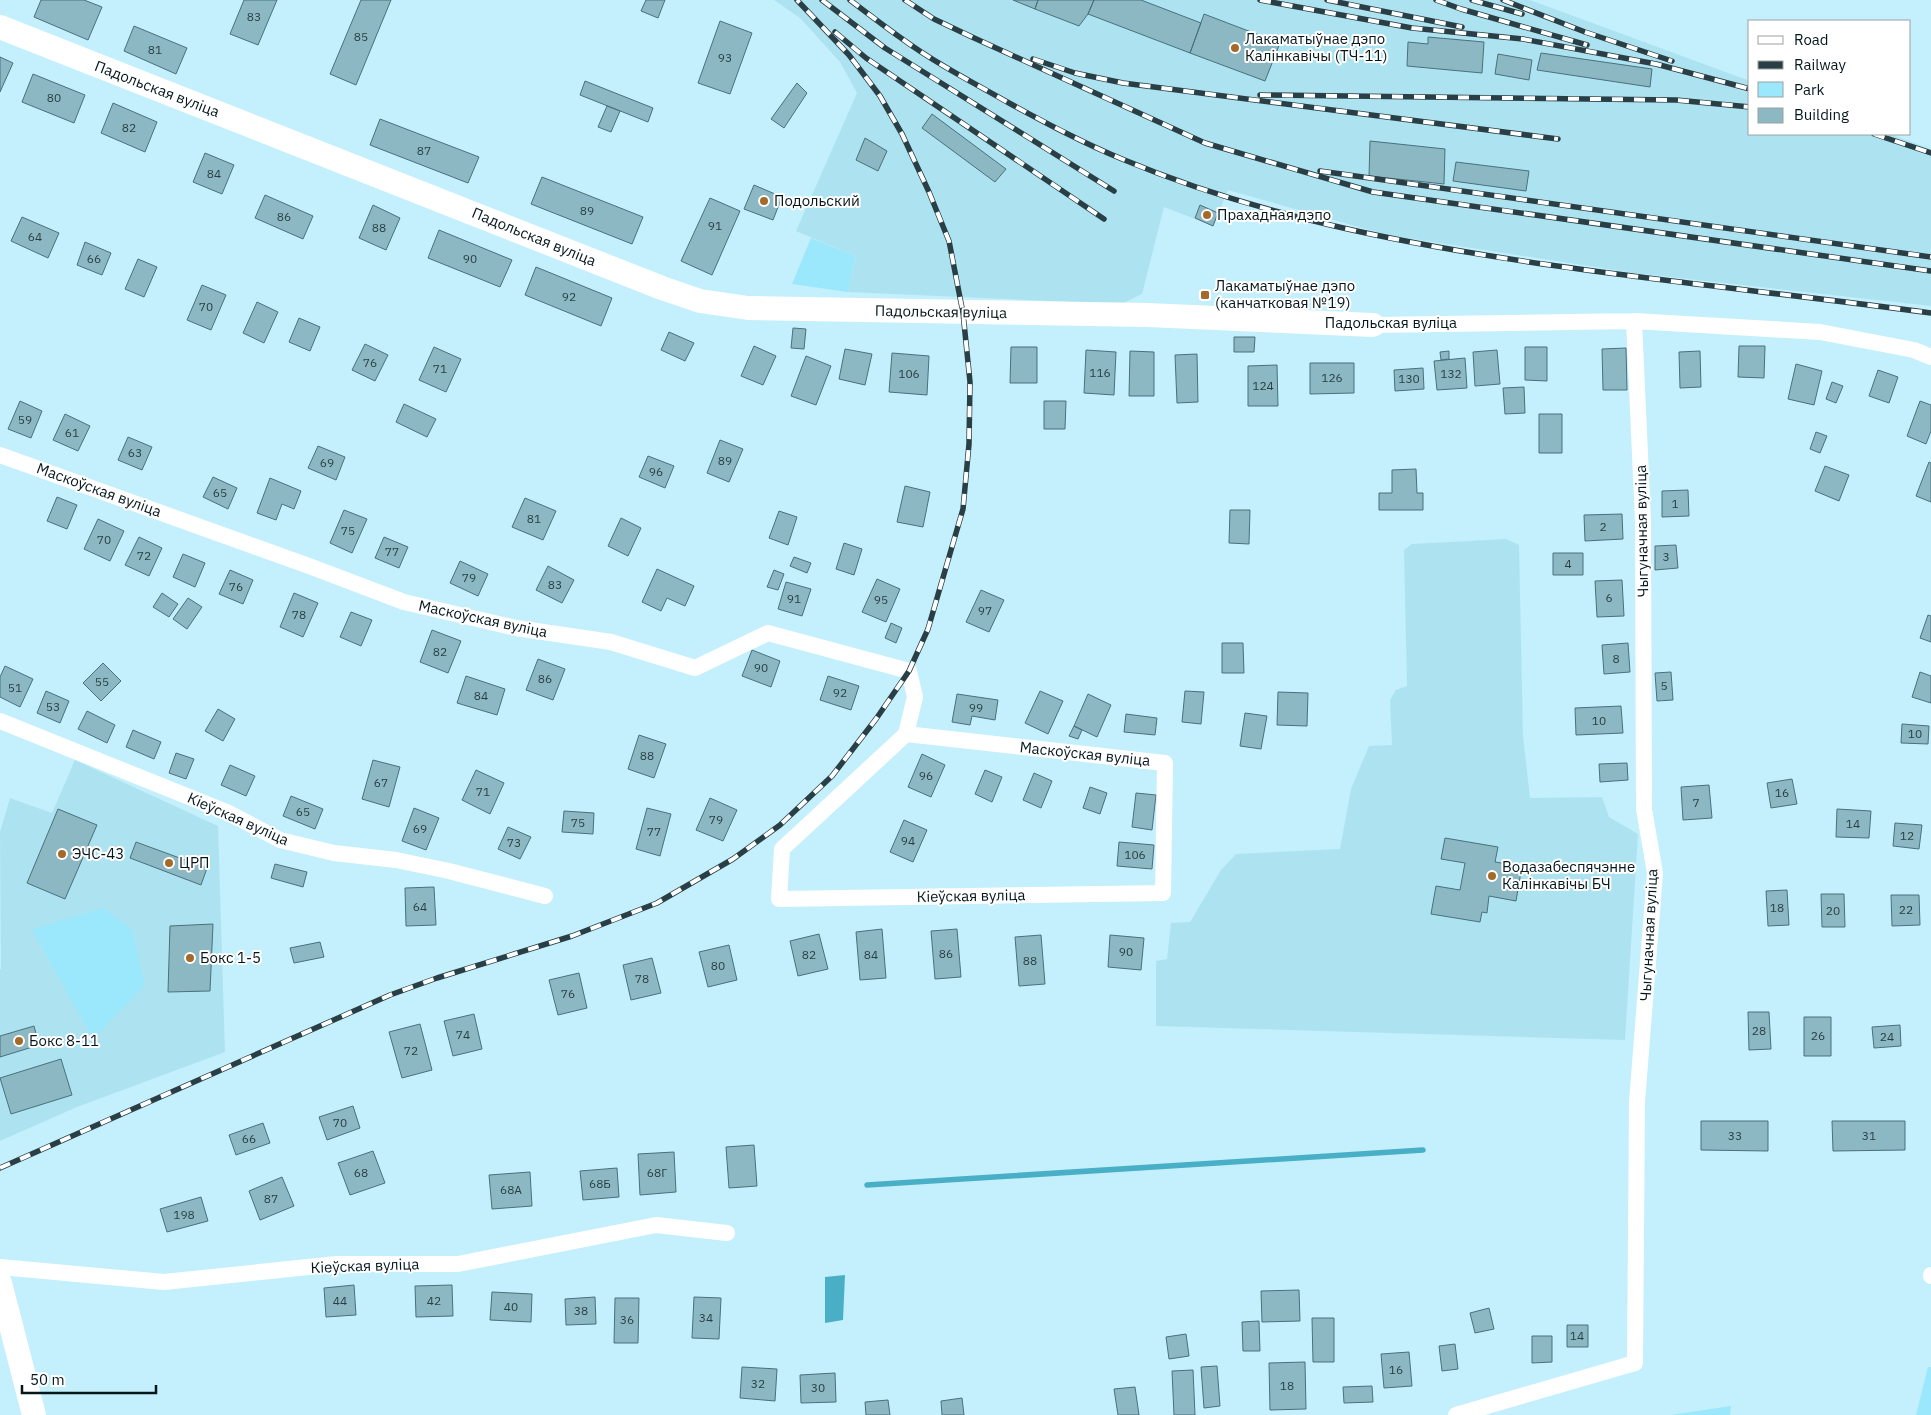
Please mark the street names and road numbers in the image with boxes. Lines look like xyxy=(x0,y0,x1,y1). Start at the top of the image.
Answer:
street label: Падольская вуліца xyxy=(92,56,222,121)
street label: Падольская вуліца xyxy=(469,203,599,270)
street label: Падольская вуліца xyxy=(875,301,1007,322)
street label: Падольская вуліца xyxy=(1325,313,1457,332)
street label: Маскоўская вуліца xyxy=(34,458,164,521)
street label: Чыгуначная вуліца xyxy=(1631,465,1652,597)
street label: Маскоўская вуліца xyxy=(417,596,549,641)
street label: Маскоўская вуліца xyxy=(1019,737,1151,770)
street label: Кіеўская вуліца xyxy=(185,788,292,849)
street label: Чыгуначная вуліца xyxy=(1636,868,1661,1002)
street label: Кіеўская вуліца xyxy=(916,885,1026,906)
street label: Кіеўская вуліца xyxy=(310,1254,420,1277)

